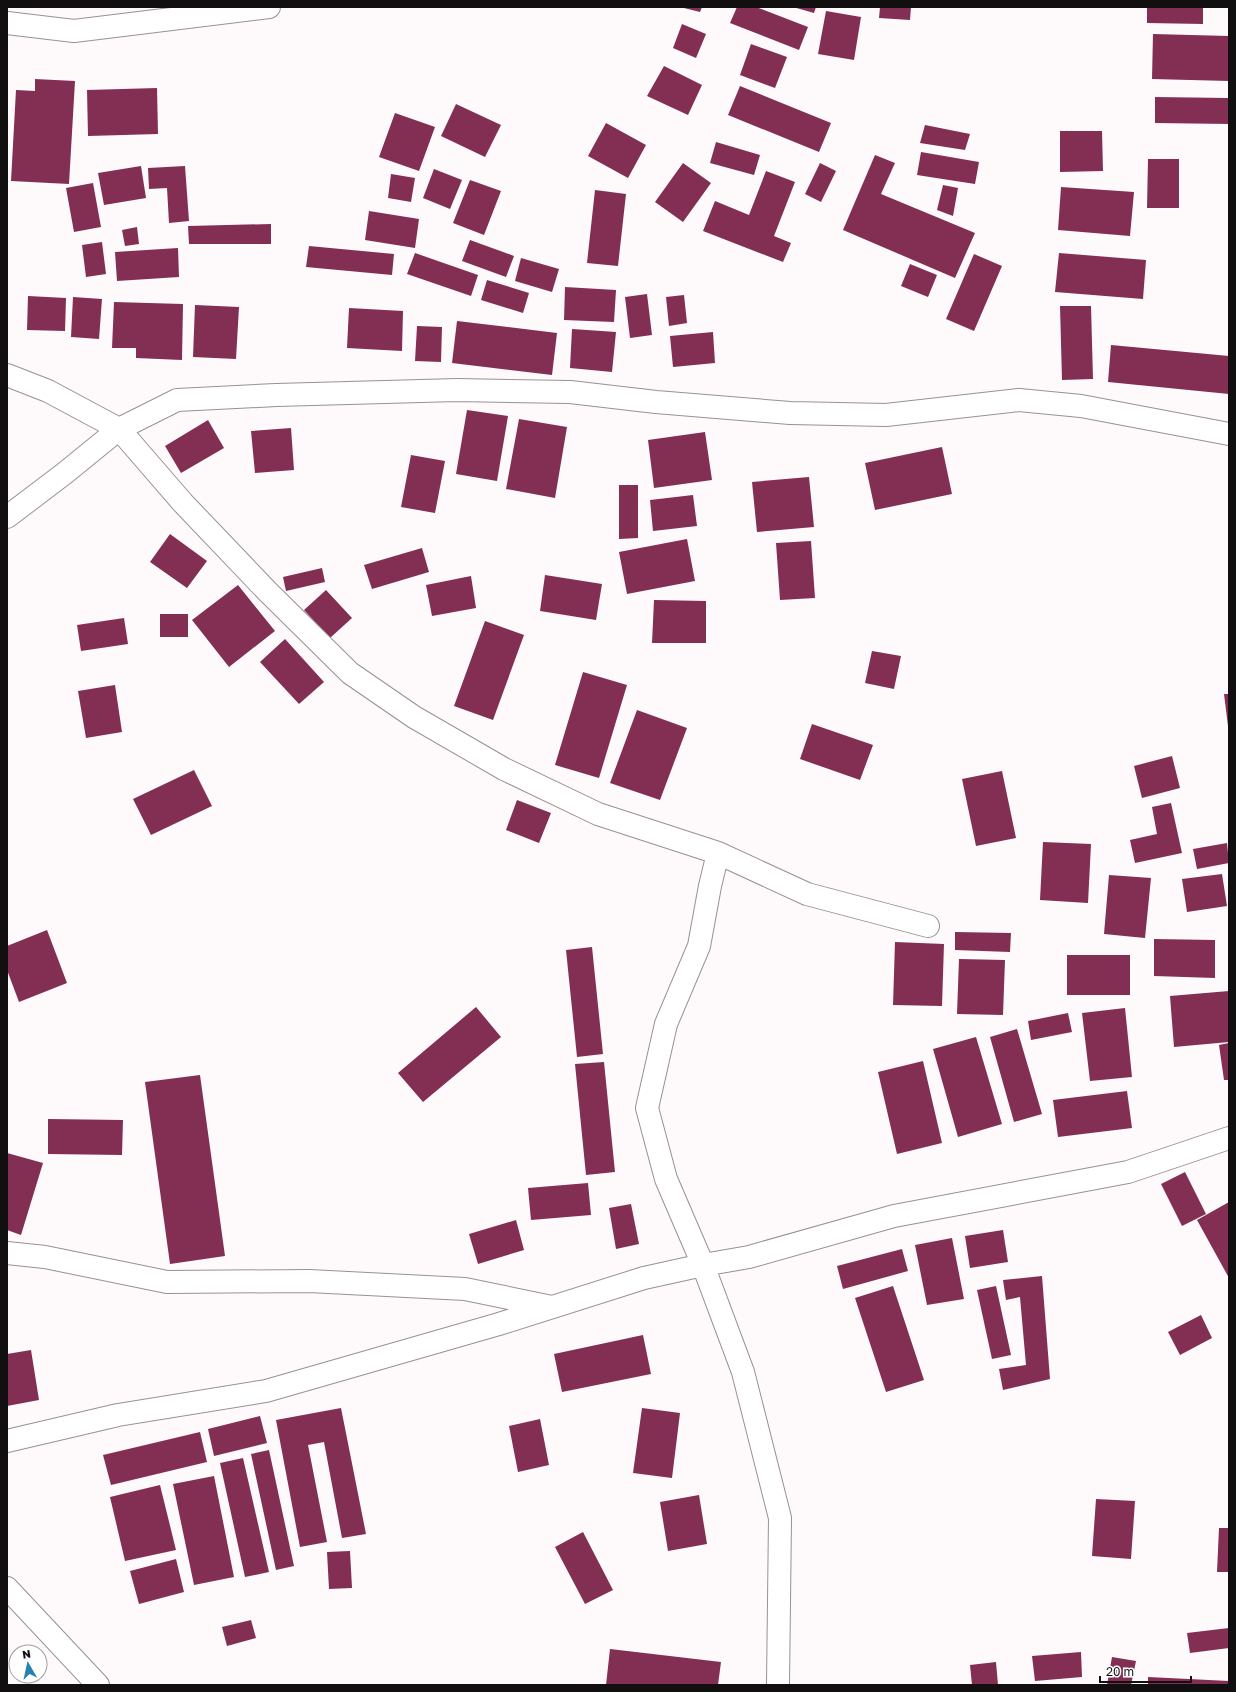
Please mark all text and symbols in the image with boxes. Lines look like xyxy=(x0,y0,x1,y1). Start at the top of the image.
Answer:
north arrow xyxy=(8,1644,48,1684)
text: N xyxy=(21,1647,32,1661)
scale bar xyxy=(1100,1658,1191,1684)
text: 20 m xyxy=(1106,1664,1134,1679)

